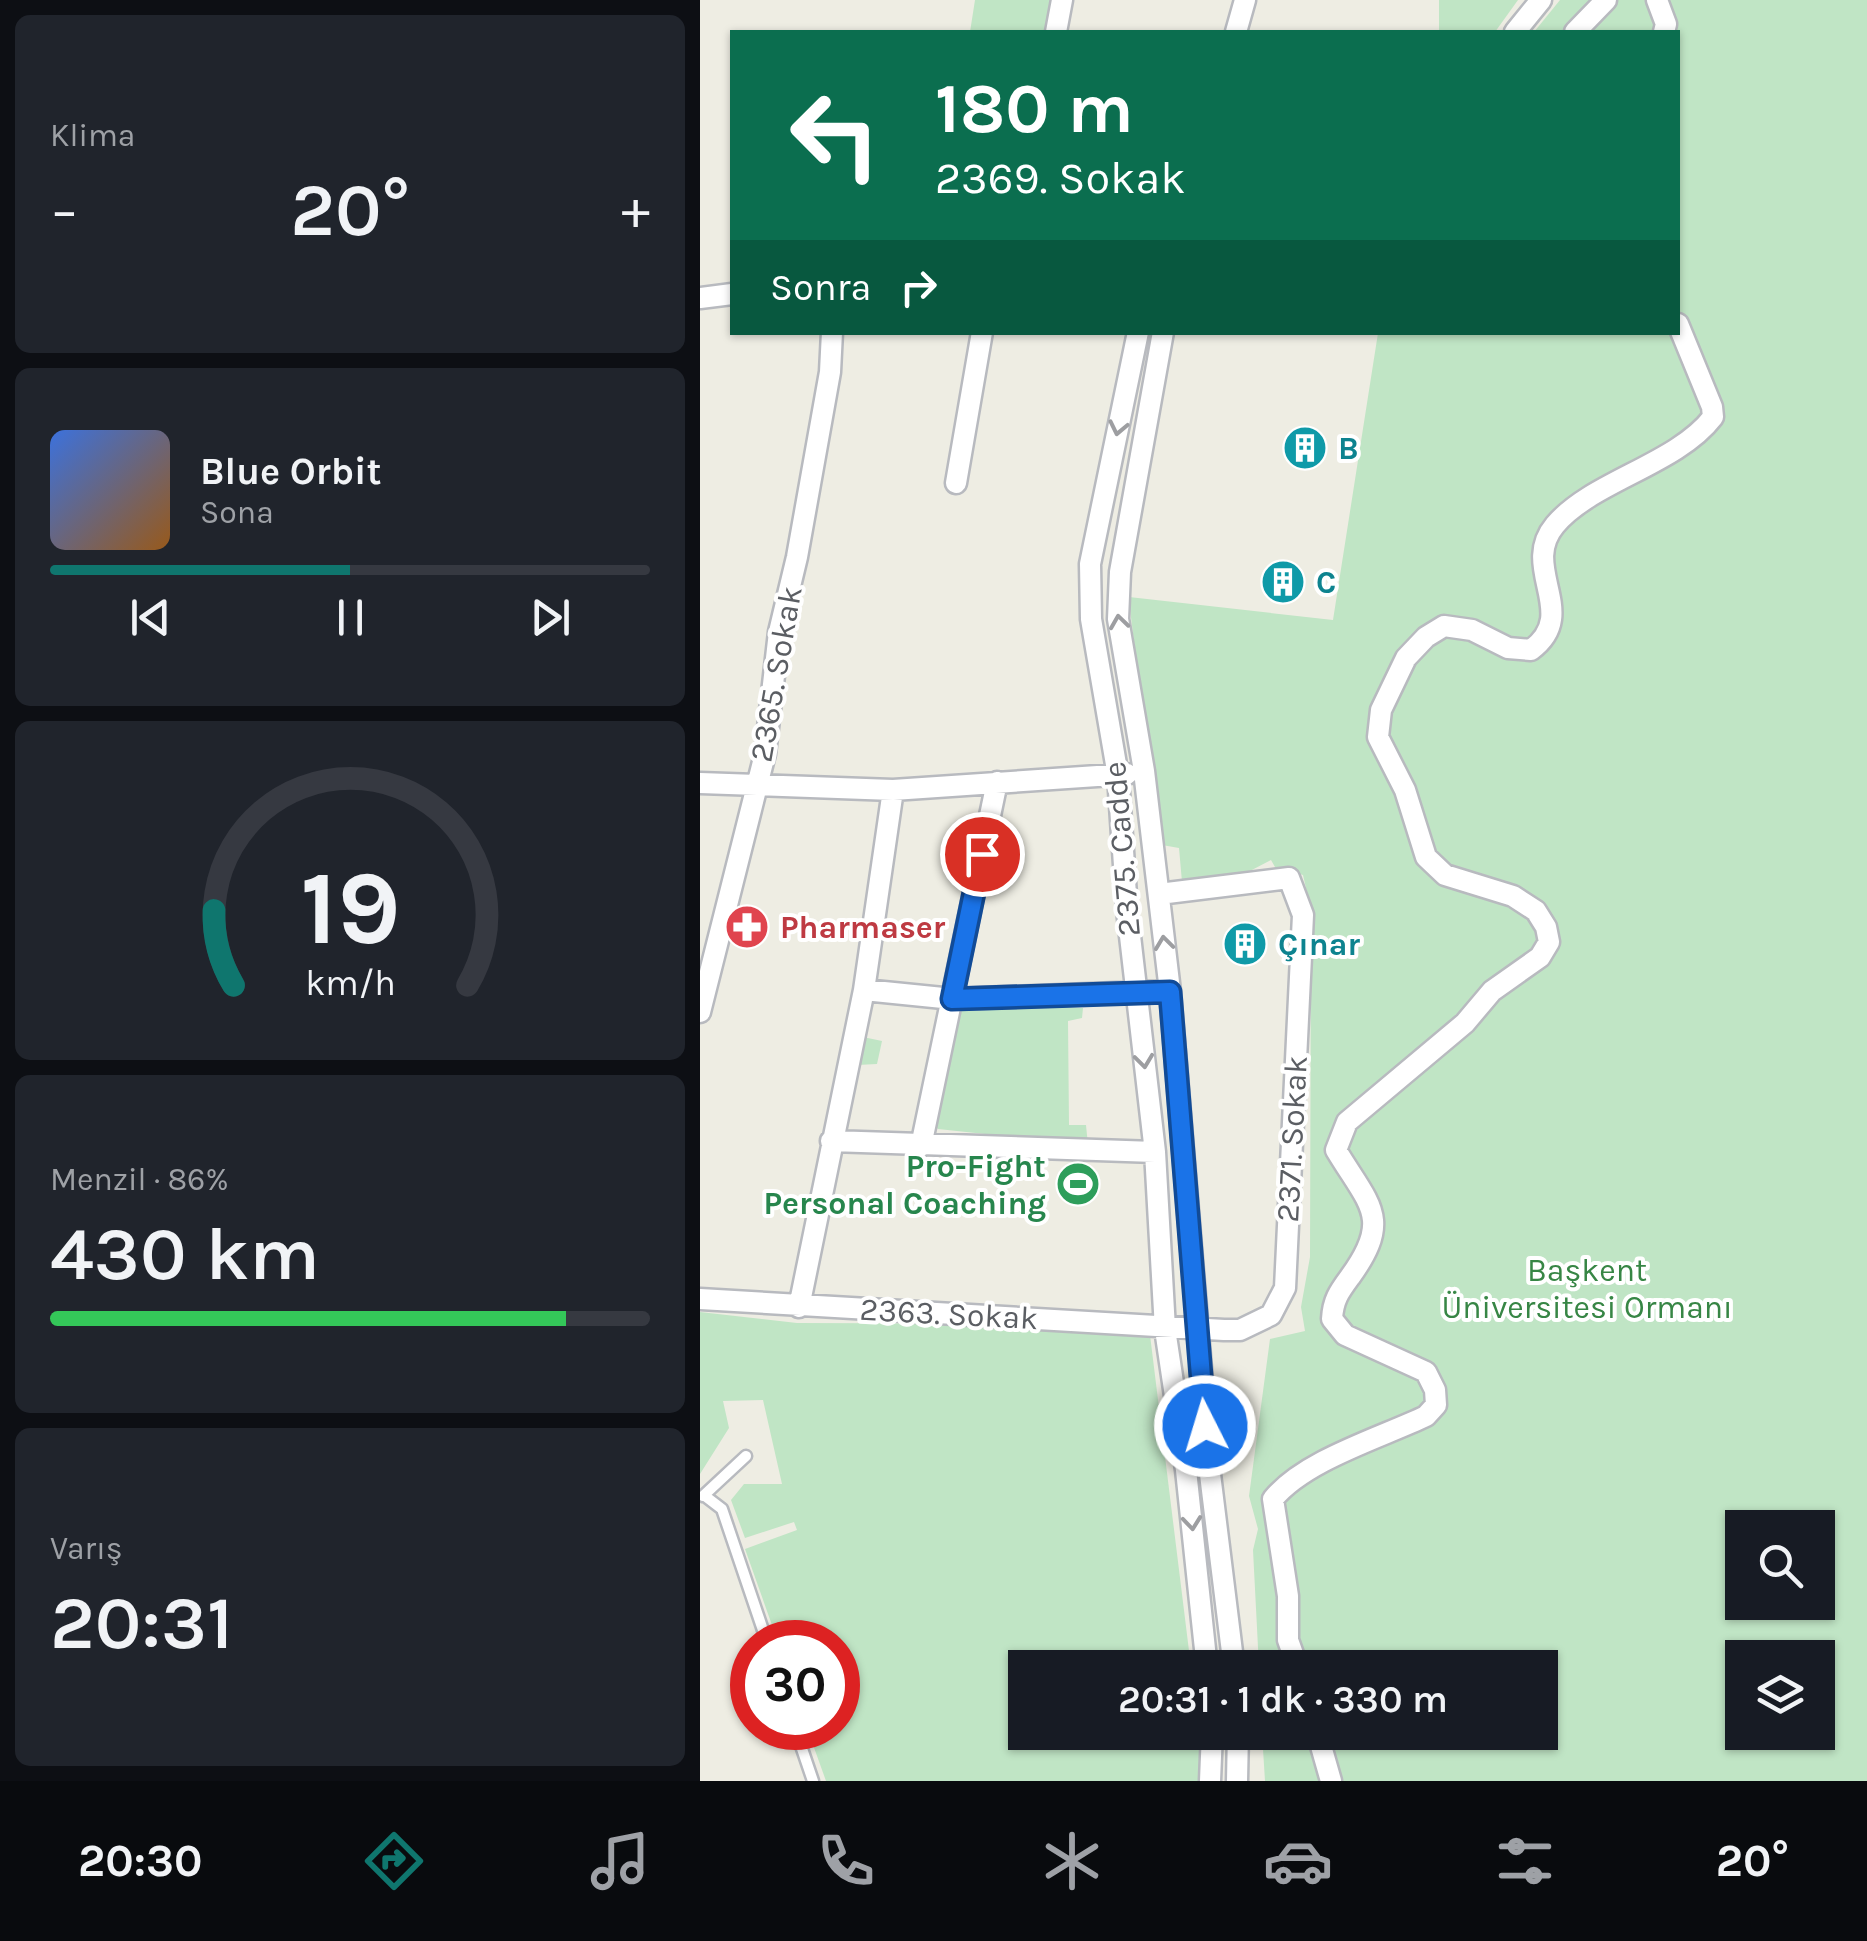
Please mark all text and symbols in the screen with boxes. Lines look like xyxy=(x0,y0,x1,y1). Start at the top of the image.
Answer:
text: 180 m xyxy=(935,68,1134,150)
icon: left xyxy=(770,70,900,200)
text: Klima xyxy=(50,117,136,154)
text: 2369. Sokak xyxy=(935,152,1186,204)
text: 20° xyxy=(290,166,410,254)
text: − xyxy=(50,178,79,242)
text: + xyxy=(621,178,650,242)
icon: right xyxy=(891,260,946,315)
text: Sonra xyxy=(770,265,871,310)
one-way arrow xyxy=(1109,419,1130,436)
building icon: B xyxy=(1282,425,1328,471)
place label: B xyxy=(1338,430,1359,467)
text: Blue Orbit xyxy=(200,449,381,494)
text: Sona xyxy=(200,494,274,531)
building icon: C xyxy=(1260,559,1306,605)
place label: C xyxy=(1316,564,1336,601)
street label: 2365. Sokak xyxy=(742,583,810,765)
icon: previous xyxy=(123,590,178,645)
icon: pause xyxy=(323,590,378,645)
icon: next xyxy=(523,590,578,645)
one-way arrow xyxy=(1110,613,1131,630)
street label: 2375. Cadde xyxy=(1096,760,1148,938)
pin xyxy=(940,812,1025,897)
icon: arrive xyxy=(955,827,1010,882)
text: 19 xyxy=(300,848,400,969)
pharmacy icon: Pharmaser xyxy=(724,904,770,950)
place label: Pharmaser xyxy=(780,909,946,946)
building icon: Çınar xyxy=(1222,921,1268,967)
place label: Çınar xyxy=(1278,926,1360,963)
one-way arrow xyxy=(1154,935,1175,951)
text: km/h xyxy=(305,962,395,1004)
one-way arrow xyxy=(1133,1053,1154,1069)
street label: 2371. Sokak xyxy=(1269,1055,1315,1223)
place label: Pro-Fight Personal Coaching xyxy=(763,1148,1046,1222)
text: Menzil · 86% xyxy=(50,1161,229,1198)
sports icon: Pro-Fight Personal Coaching xyxy=(1055,1161,1101,1207)
text: 430 km xyxy=(50,1210,320,1298)
park label: Başkent Üniversitesi Ormanı xyxy=(1441,1252,1733,1326)
street label: 2363. Sokak xyxy=(859,1291,1039,1337)
position arrow xyxy=(1153,1374,1257,1478)
map controls xyxy=(1725,1510,1835,1750)
button: search xyxy=(1725,1510,1835,1620)
one-way arrow xyxy=(1181,1516,1202,1532)
text: Varış xyxy=(50,1530,123,1567)
text: 20:31 xyxy=(50,1579,233,1667)
speed limit sign: 30 xyxy=(730,1620,860,1750)
button: layers xyxy=(1725,1640,1835,1750)
text: 20:31 · 1 dk · 330 m xyxy=(1118,1677,1448,1722)
icon: directions xyxy=(359,1826,429,1896)
icon: music xyxy=(585,1826,655,1896)
icon: phone xyxy=(811,1826,881,1896)
icon: climate xyxy=(1037,1826,1107,1896)
icon: car xyxy=(1263,1826,1333,1896)
icon: filters xyxy=(1490,1826,1560,1896)
text: 20:30 xyxy=(78,1835,202,1887)
text: 20° xyxy=(1716,1835,1789,1887)

